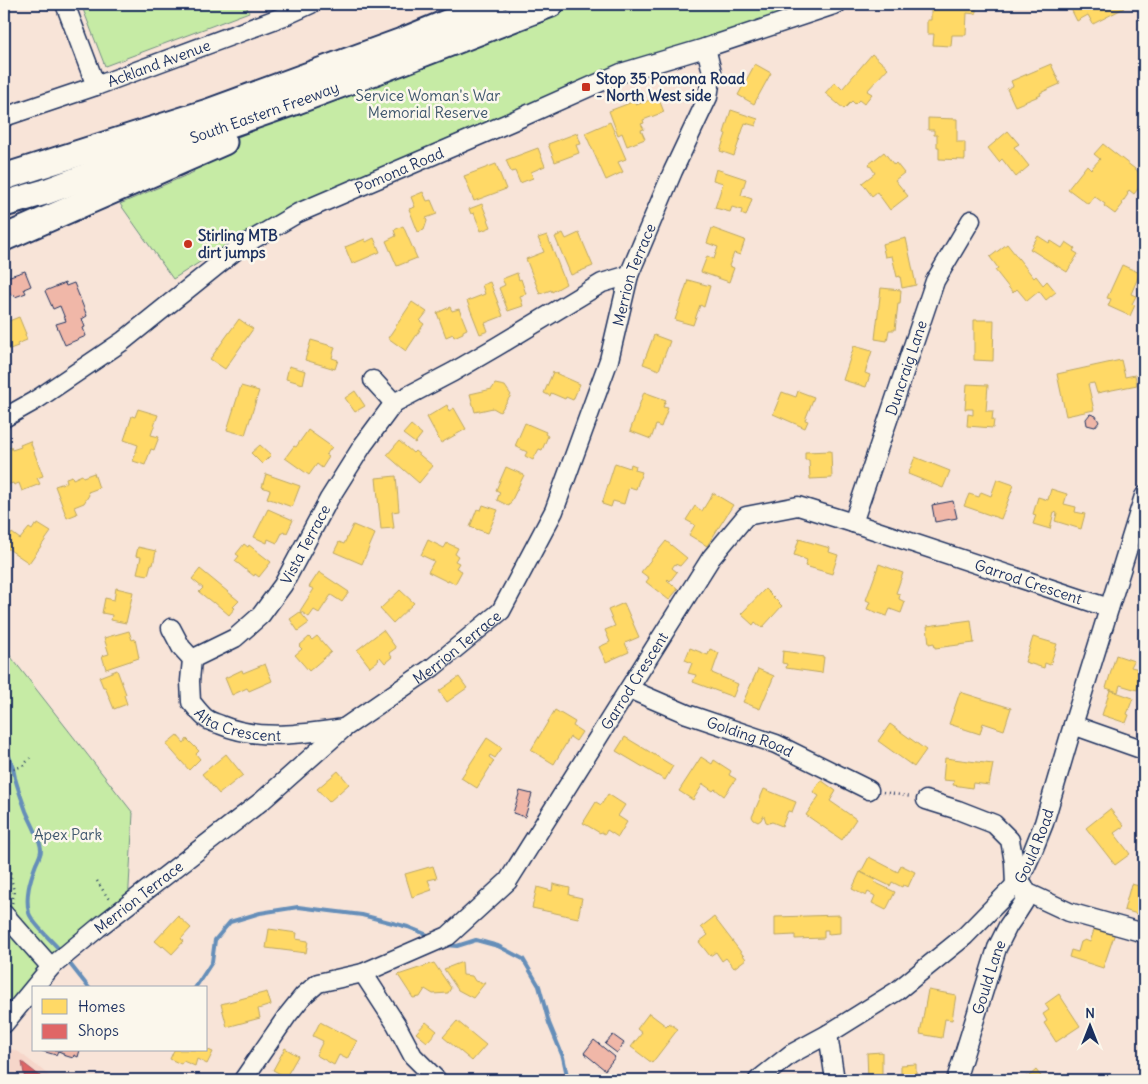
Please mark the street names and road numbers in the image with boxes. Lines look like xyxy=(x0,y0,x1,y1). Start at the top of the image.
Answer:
street label: Ackland Avenue xyxy=(105,35,213,90)
street label: South Eastern Freeway xyxy=(187,77,341,147)
street label: Pomona Road xyxy=(352,142,446,197)
street label: Merrion Terrace xyxy=(608,220,659,328)
street label: Duncraig Lane xyxy=(881,318,931,418)
street label: Vista Terrace xyxy=(276,501,334,587)
street label: Garrod Crescent xyxy=(972,555,1085,608)
street label: Merrion Terrace xyxy=(409,606,504,688)
street label: Garrod Crescent xyxy=(596,628,672,733)
street label: Alta Crescent xyxy=(191,704,281,744)
street label: Golding Road xyxy=(704,712,797,761)
street label: Gould Road xyxy=(1010,806,1057,886)
street label: Merrion Terrace xyxy=(90,856,187,937)
street label: Gould Lane xyxy=(968,936,1009,1017)

